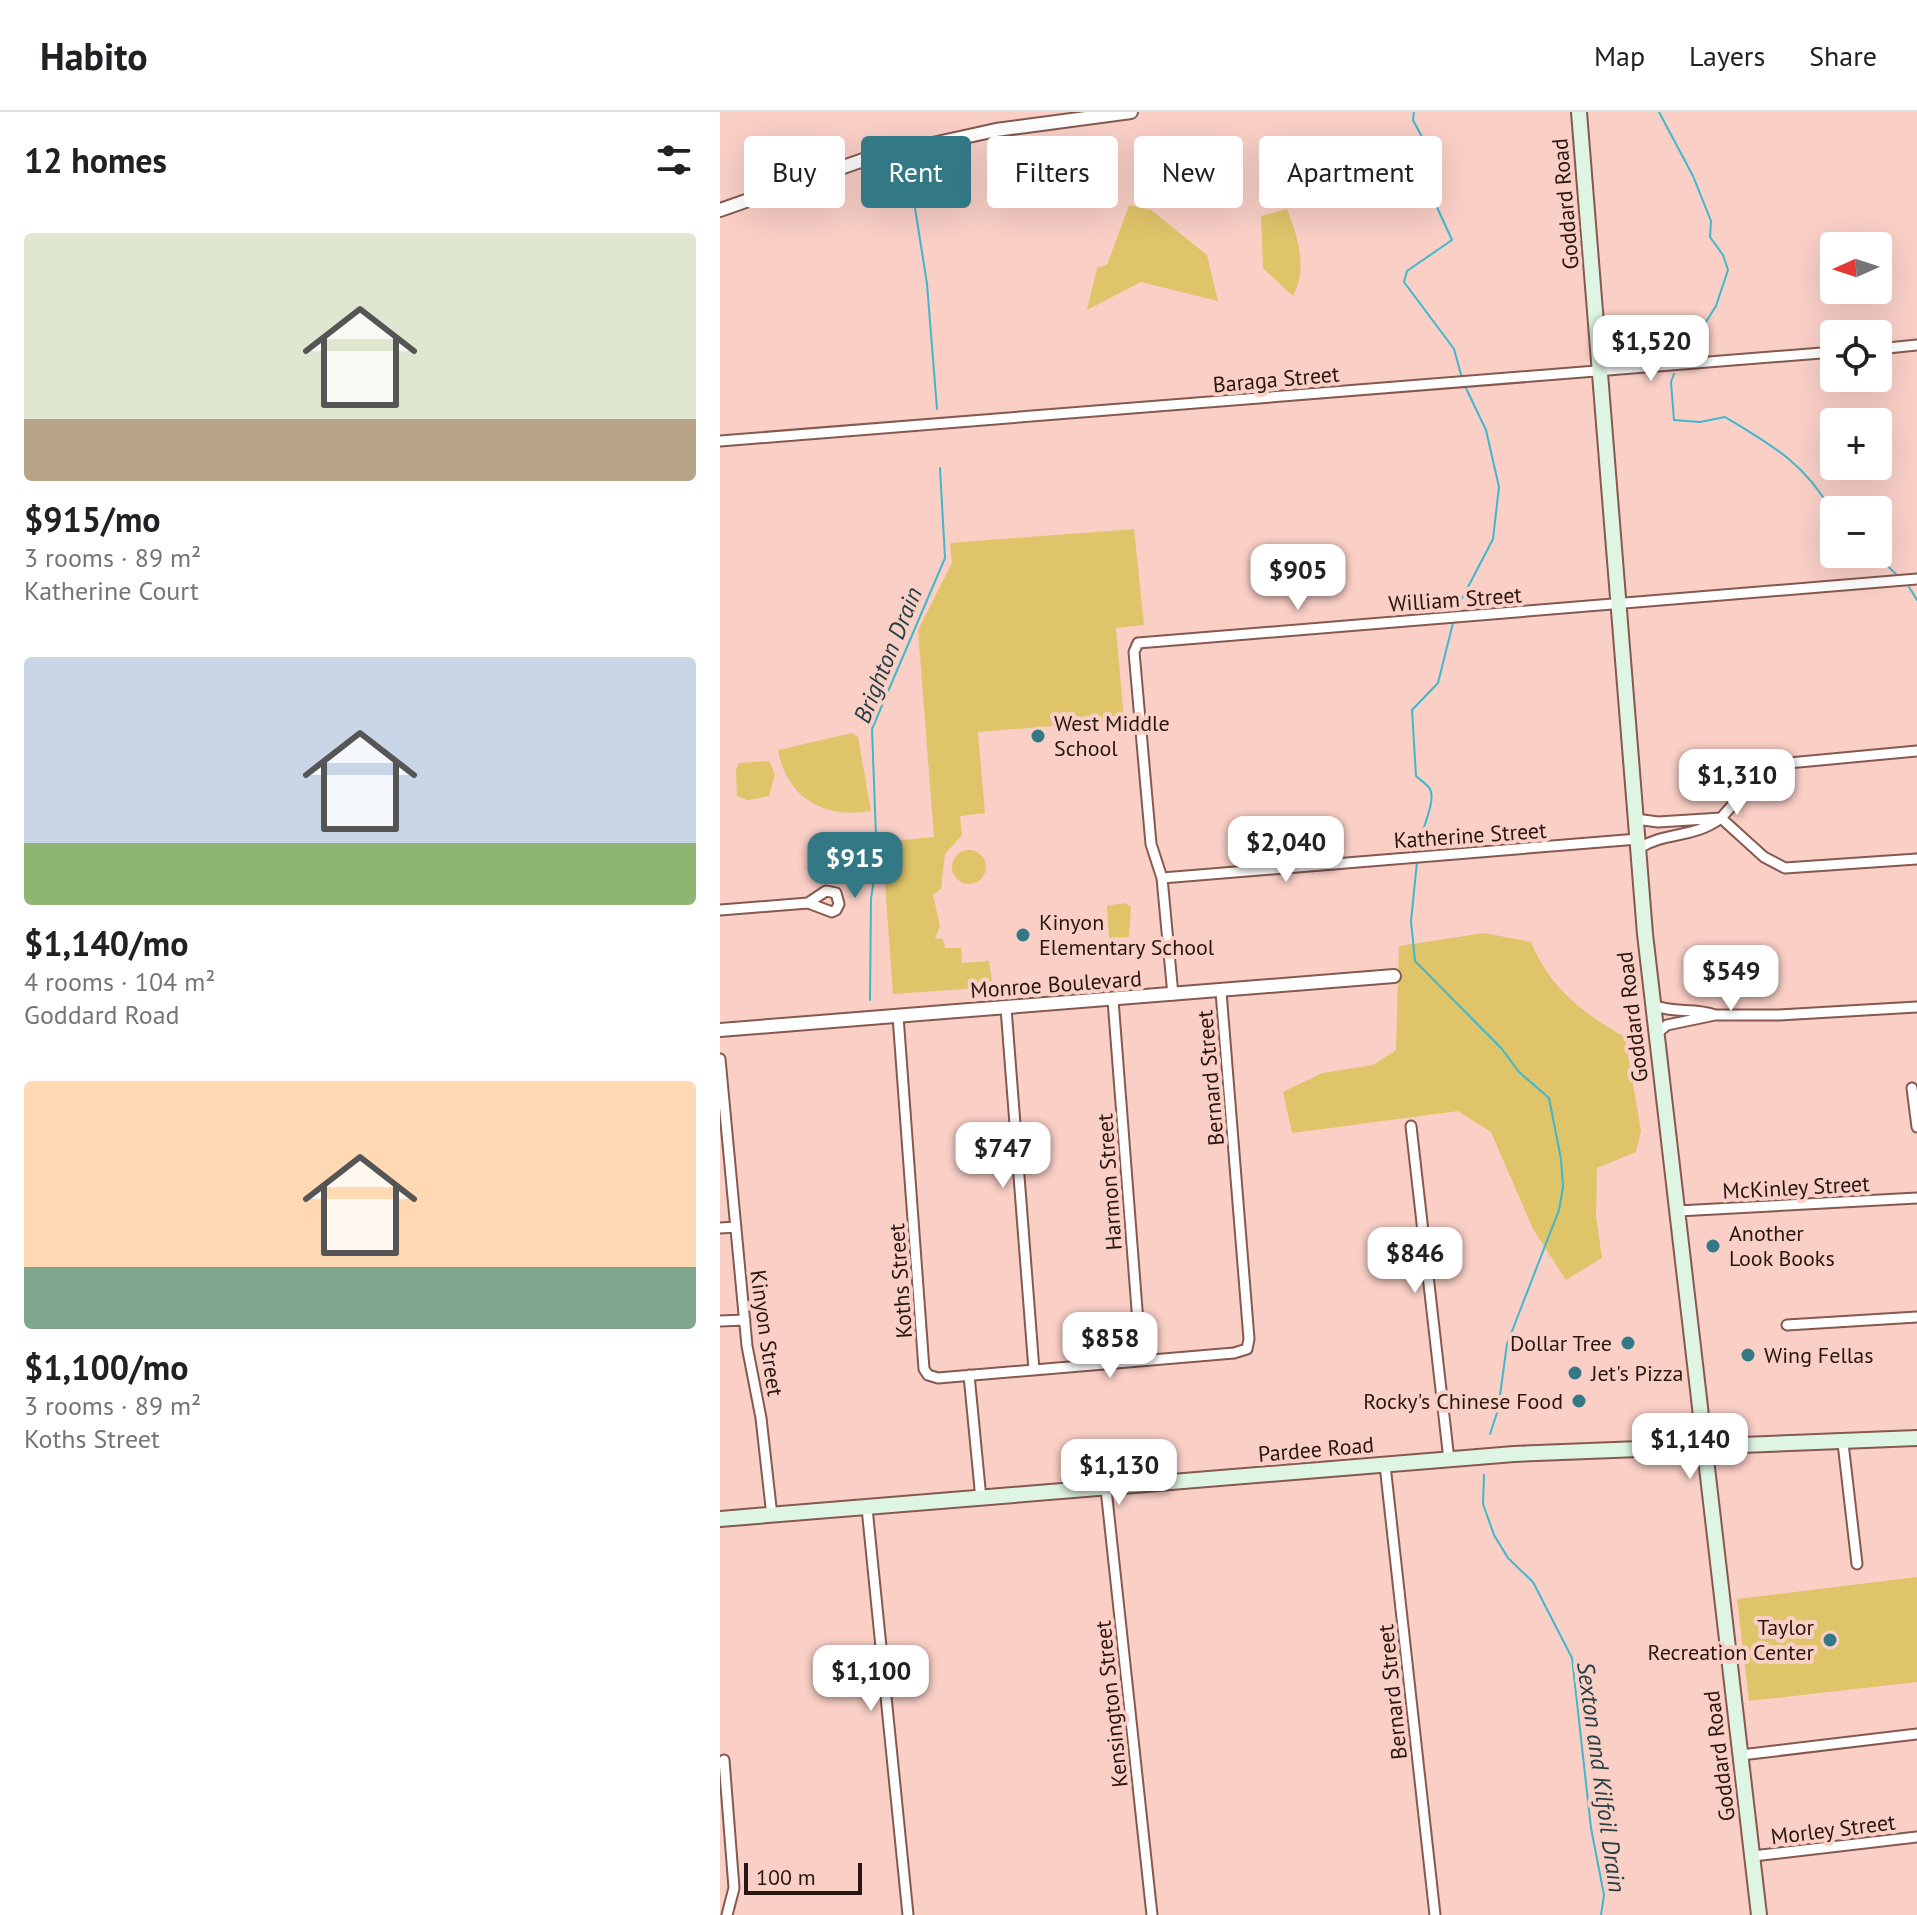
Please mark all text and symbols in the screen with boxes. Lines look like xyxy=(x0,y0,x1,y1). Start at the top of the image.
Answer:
text: Habito xyxy=(40,31,148,80)
text: Map xyxy=(1594,37,1645,74)
text: Layers xyxy=(1689,37,1765,74)
text: Share xyxy=(1809,37,1877,74)
chip: Buy xyxy=(744,136,845,208)
chip: Rent xyxy=(861,136,971,208)
chip: Filters xyxy=(987,136,1118,208)
chip: New xyxy=(1134,136,1243,208)
chip: Apartment xyxy=(1259,136,1442,208)
street label: Goddard Road xyxy=(1545,137,1585,271)
text: 12 homes xyxy=(24,138,167,182)
icon: filters xyxy=(652,138,696,182)
north arrow xyxy=(1820,232,1892,304)
map controls xyxy=(1820,232,1892,568)
icon: home xyxy=(288,285,432,429)
pin: $1,520 xyxy=(1586,315,1716,383)
button: locate xyxy=(1820,320,1892,392)
text: $1,520 xyxy=(1611,324,1691,357)
street label: Baraga Street xyxy=(1212,359,1341,398)
button: + xyxy=(1820,408,1892,480)
button: − xyxy=(1820,496,1892,568)
text: $915/mo xyxy=(24,497,161,541)
text: 3 rooms · 89 m² xyxy=(24,541,201,574)
pin: $905 xyxy=(1251,544,1345,612)
text: $905 xyxy=(1269,553,1327,586)
text: Katherine Court xyxy=(24,574,199,607)
street label: William Street xyxy=(1387,580,1523,618)
water label: Brighton Drain xyxy=(846,582,929,727)
icon: home xyxy=(288,709,432,853)
place label: West Middle School xyxy=(1054,709,1170,762)
marker: West Middle School xyxy=(1029,727,1047,745)
pin: $1,310 xyxy=(1672,749,1802,817)
text: $1,310 xyxy=(1697,758,1777,791)
pin: $2,040 xyxy=(1221,816,1351,884)
street label: Katherine Street xyxy=(1393,816,1548,854)
text: $2,040 xyxy=(1246,825,1326,858)
pin: $915 xyxy=(808,832,902,900)
text: $915 xyxy=(826,841,884,874)
place label: Kinyon Elementary School xyxy=(1039,908,1215,961)
text: $1,140/mo xyxy=(24,921,188,965)
marker: Kinyon Elementary School xyxy=(1014,926,1032,944)
pin: $549 xyxy=(1684,945,1778,1013)
street label: Goddard Road xyxy=(1610,950,1654,1084)
text: $549 xyxy=(1702,954,1760,987)
street label: Monroe Boulevard xyxy=(969,964,1143,1004)
text: 4 rooms · 104 m² xyxy=(24,965,216,998)
text: Goddard Road xyxy=(24,998,180,1031)
street label: Bernard Street xyxy=(1190,1009,1230,1147)
street label: Harmon Street xyxy=(1090,1112,1128,1251)
pin: $747 xyxy=(956,1122,1050,1190)
text: $747 xyxy=(974,1131,1032,1164)
icon: home xyxy=(288,1133,432,1277)
street label: McKinley Street xyxy=(1722,1169,1871,1205)
place label: Another Look Books xyxy=(1729,1219,1835,1272)
street label: Koths Street xyxy=(882,1222,918,1339)
pin: $846 xyxy=(1368,1227,1462,1295)
text: $846 xyxy=(1386,1236,1444,1269)
marker: Another Look Books xyxy=(1704,1237,1722,1255)
street label: Kinyon Street xyxy=(744,1268,790,1398)
pin: $858 xyxy=(1063,1312,1157,1380)
text: $858 xyxy=(1081,1321,1139,1354)
place label: Dollar Tree xyxy=(1510,1329,1612,1357)
marker: Dollar Tree xyxy=(1619,1334,1637,1352)
place label: Wing Fellas xyxy=(1764,1341,1873,1369)
text: $1,100/mo xyxy=(24,1345,188,1389)
marker: Wing Fellas xyxy=(1739,1346,1757,1364)
place label: Jet's Pizza xyxy=(1590,1359,1683,1387)
marker: Jet's Pizza xyxy=(1566,1364,1584,1382)
place label: Rocky's Chinese Food xyxy=(1363,1387,1563,1415)
text: 3 rooms · 89 m² xyxy=(24,1389,201,1422)
marker: Rocky's Chinese Food xyxy=(1570,1392,1588,1410)
pin: $1,140 xyxy=(1625,1413,1755,1481)
text: Koths Street xyxy=(24,1422,160,1455)
text: $1,140 xyxy=(1650,1422,1730,1455)
street label: Pardee Road xyxy=(1257,1430,1375,1468)
pin: $1,130 xyxy=(1054,1439,1184,1507)
text: $1,130 xyxy=(1079,1448,1159,1481)
place label: Taylor Recreation Center xyxy=(1648,1613,1815,1666)
street label: Kensington Street xyxy=(1088,1619,1134,1789)
street label: Bernard Street xyxy=(1371,1622,1413,1761)
marker: Taylor Recreation Center xyxy=(1821,1631,1839,1649)
pin: $1,100 xyxy=(806,1645,936,1713)
text: $1,100 xyxy=(831,1654,911,1687)
water label: Sexton and Kilfoil Drain xyxy=(1570,1660,1633,1894)
street label: Goddard Road xyxy=(1697,1689,1741,1823)
street label: Morley Street xyxy=(1769,1807,1897,1851)
scale bar xyxy=(744,1859,862,1895)
text: 100 m xyxy=(756,1863,816,1891)

